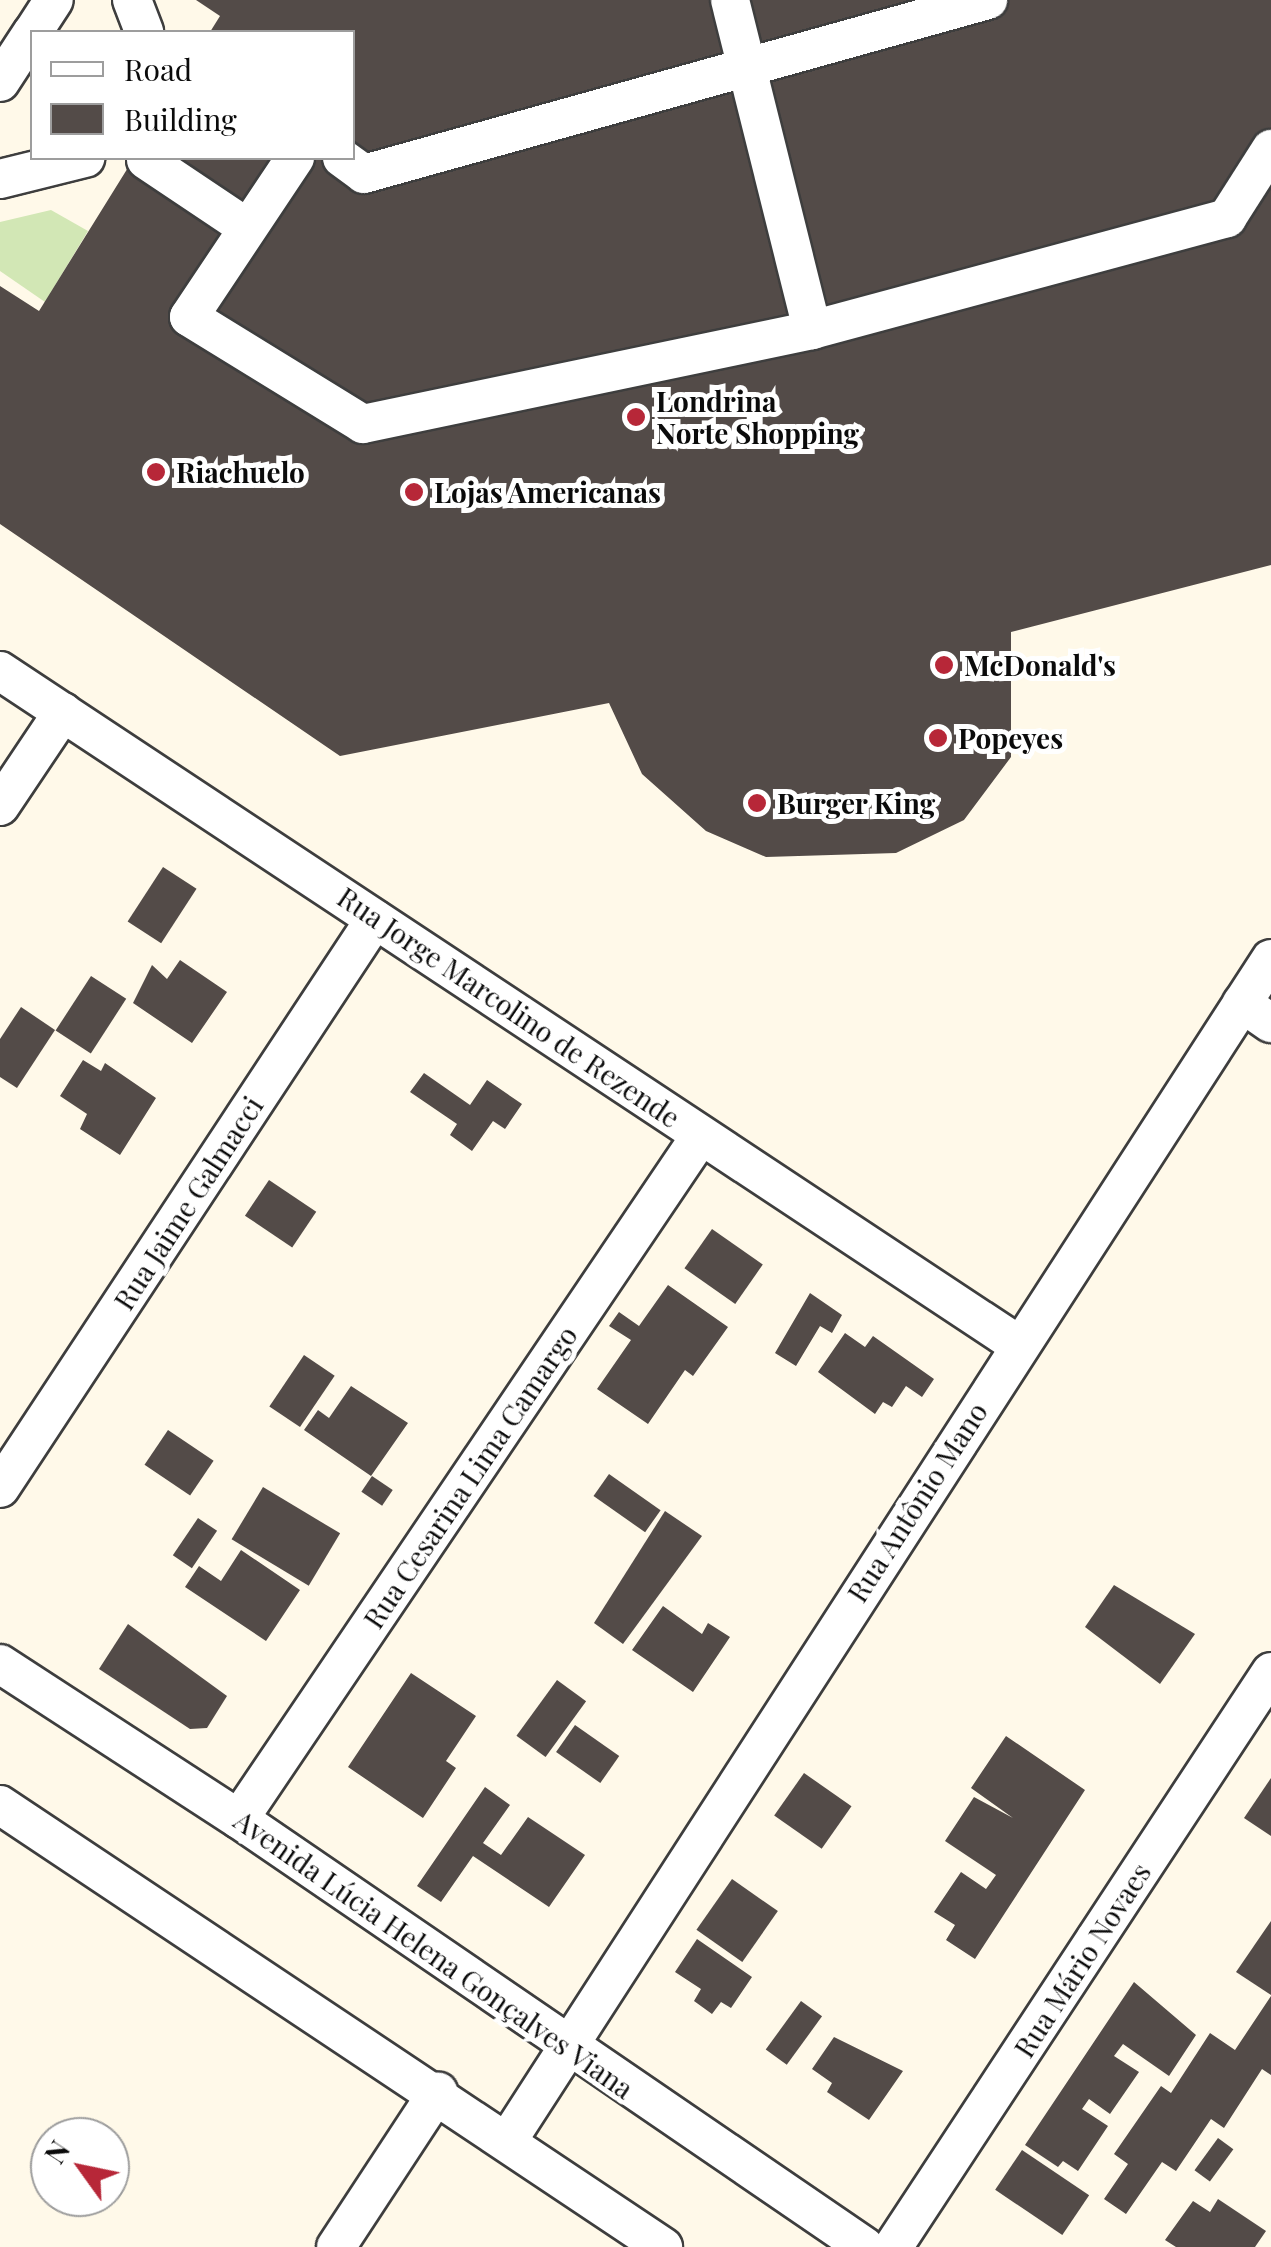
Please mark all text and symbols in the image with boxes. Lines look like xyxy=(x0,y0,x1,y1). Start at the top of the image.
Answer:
legend xyxy=(30,30,355,160)
text: Road xyxy=(124,49,192,89)
text: Building xyxy=(124,99,237,139)
place label: Londrina Norte Shopping xyxy=(656,384,859,450)
marker: Londrina Norte Shopping xyxy=(625,406,647,428)
place label: Riachuelo xyxy=(176,455,305,489)
marker: Riachuelo xyxy=(145,461,167,483)
place label: Lojas Americanas xyxy=(434,475,662,509)
marker: Lojas Americanas xyxy=(403,481,425,503)
place label: McDonald's xyxy=(964,648,1116,682)
marker: McDonald's xyxy=(933,654,955,676)
place label: Popeyes xyxy=(958,721,1063,755)
marker: Popeyes xyxy=(927,727,949,749)
place label: Burger King xyxy=(777,786,936,820)
marker: Burger King xyxy=(746,792,768,814)
street label: Rua Jorge Marcolino de Rezende xyxy=(331,880,687,1134)
street label: Rua Jaime Galmacci xyxy=(106,1090,270,1316)
street label: Rua Cesarina Lima Camargo xyxy=(356,1319,584,1635)
street label: Rua Antônio Mano xyxy=(840,1395,994,1609)
street label: Avenida Lúcia Helena Gonçalves Viana xyxy=(227,1802,641,2106)
street label: Rua Mário Novaes xyxy=(1007,1856,1157,2064)
north arrow xyxy=(30,2117,130,2217)
text: N xyxy=(35,2133,77,2170)

